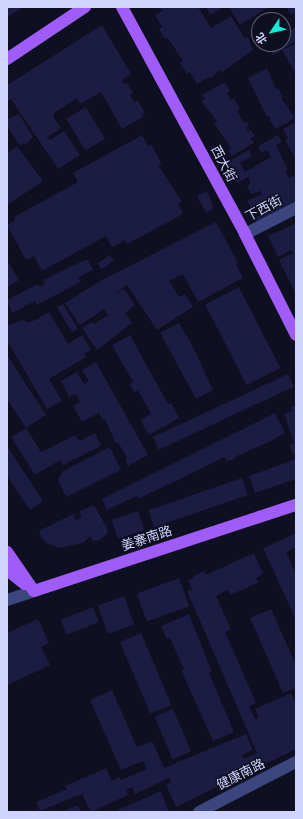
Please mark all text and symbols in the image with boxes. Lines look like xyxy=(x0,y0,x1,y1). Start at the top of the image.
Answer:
north arrow xyxy=(251,12,291,52)
text: 北 xyxy=(253,30,270,47)
street label: 西大街 xyxy=(207,143,239,185)
street label: 下西街 xyxy=(243,193,285,225)
street label: 姜寨南路 xyxy=(120,524,174,554)
street label: 健康南路 xyxy=(214,756,268,794)

